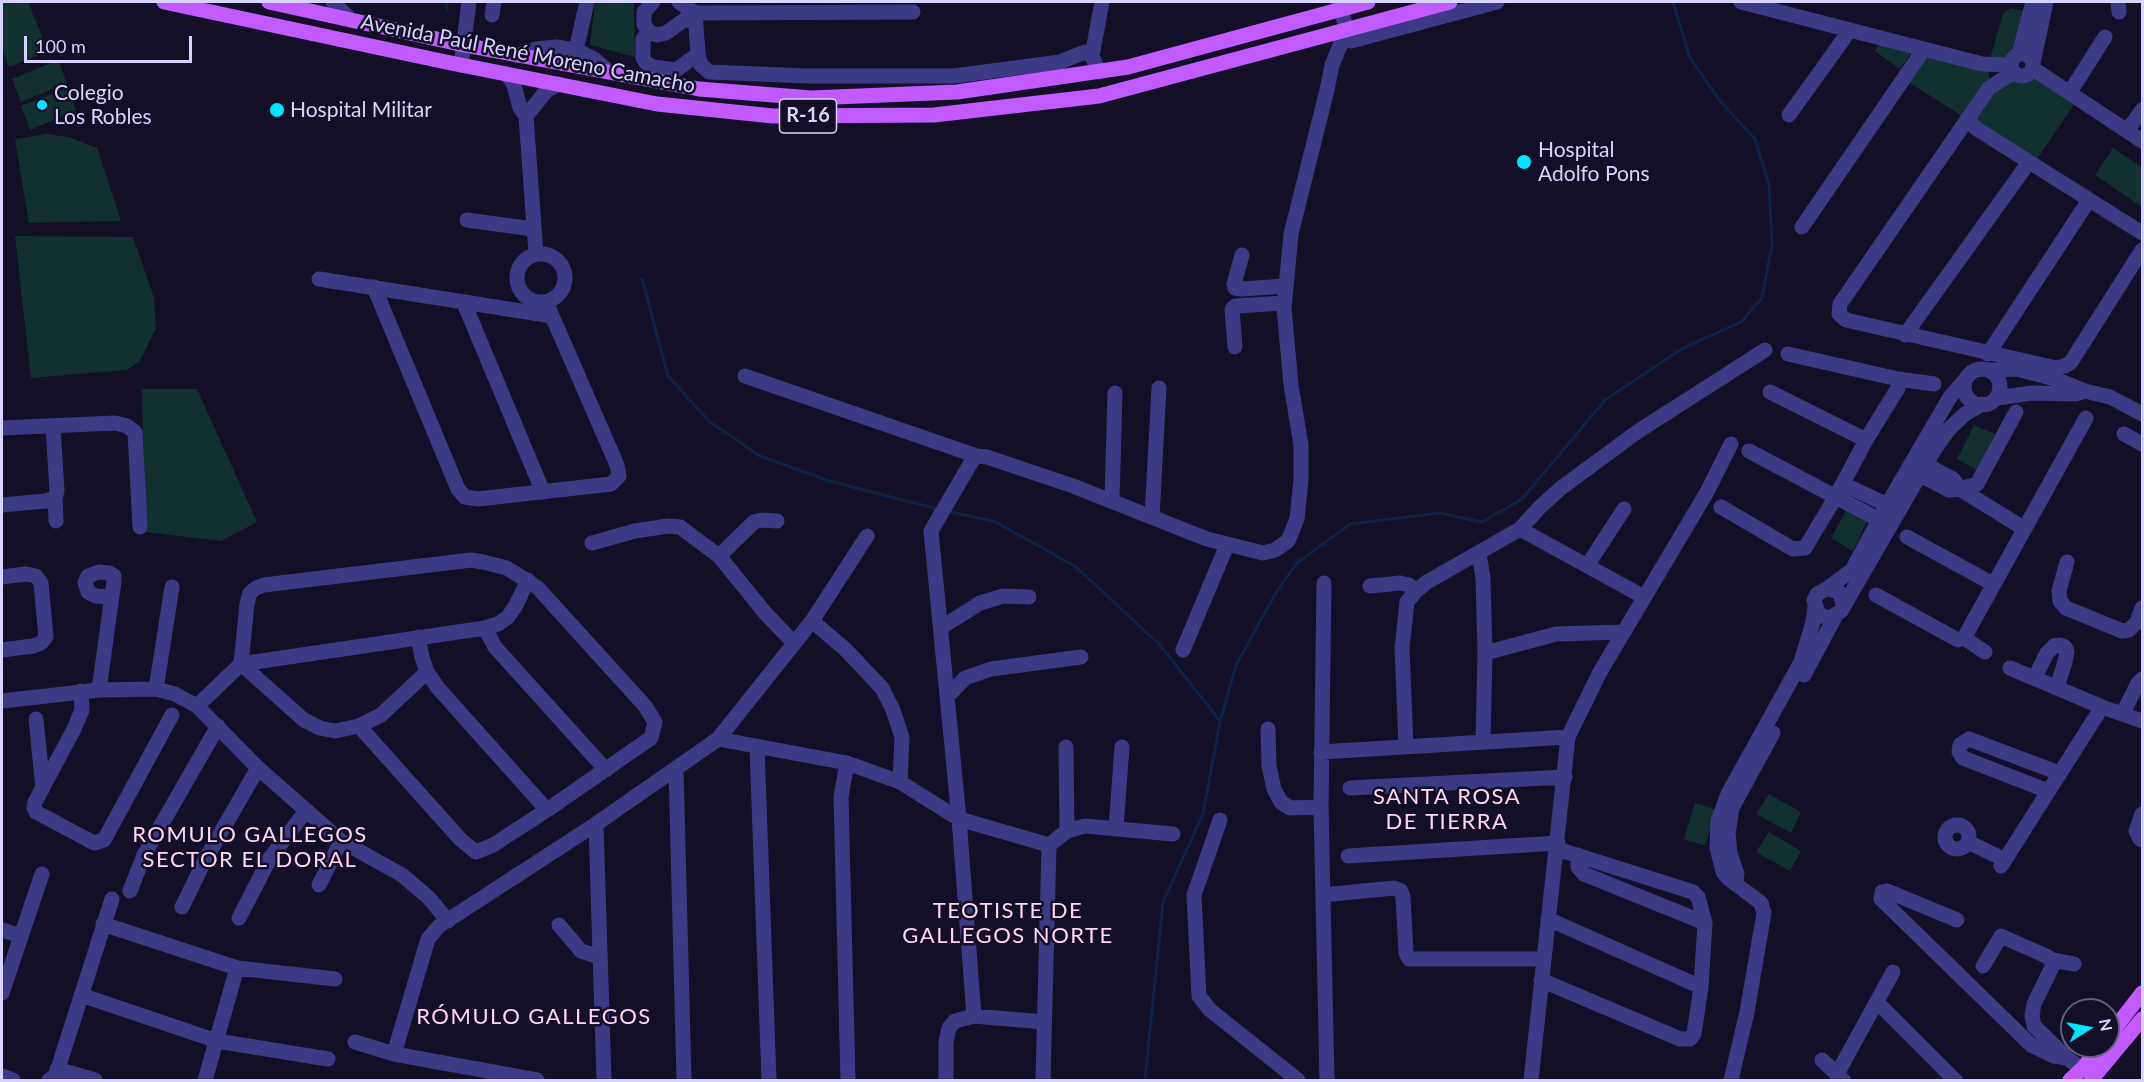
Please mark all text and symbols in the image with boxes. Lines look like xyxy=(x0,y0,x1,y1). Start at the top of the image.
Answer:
street label: Avenida Paúl René Moreno Camacho xyxy=(359,9,697,99)
scale bar xyxy=(27,24,195,62)
text: 100 m xyxy=(35,35,86,57)
place label: Colegio Los Robles xyxy=(54,80,152,130)
place label: Hospital Militar xyxy=(290,97,432,123)
marker: Colegio Los Robles xyxy=(35,98,49,112)
road number: R-16 xyxy=(780,99,836,133)
marker: Hospital Militar xyxy=(268,101,286,119)
place label: Hospital Adolfo Pons xyxy=(1538,137,1650,187)
marker: Hospital Adolfo Pons xyxy=(1515,153,1533,171)
district label: SANTA ROSA DE TIERRA xyxy=(1373,784,1521,836)
district label: ROMULO GALLEGOS SECTOR EL DORAL xyxy=(132,822,368,873)
district label: TEOTISTE DE GALLEGOS NORTE xyxy=(902,898,1114,950)
north arrow xyxy=(2060,998,2120,1058)
district label: RÓMULO GALLEGOS xyxy=(416,1004,652,1030)
text: N xyxy=(2096,1017,2117,1033)

